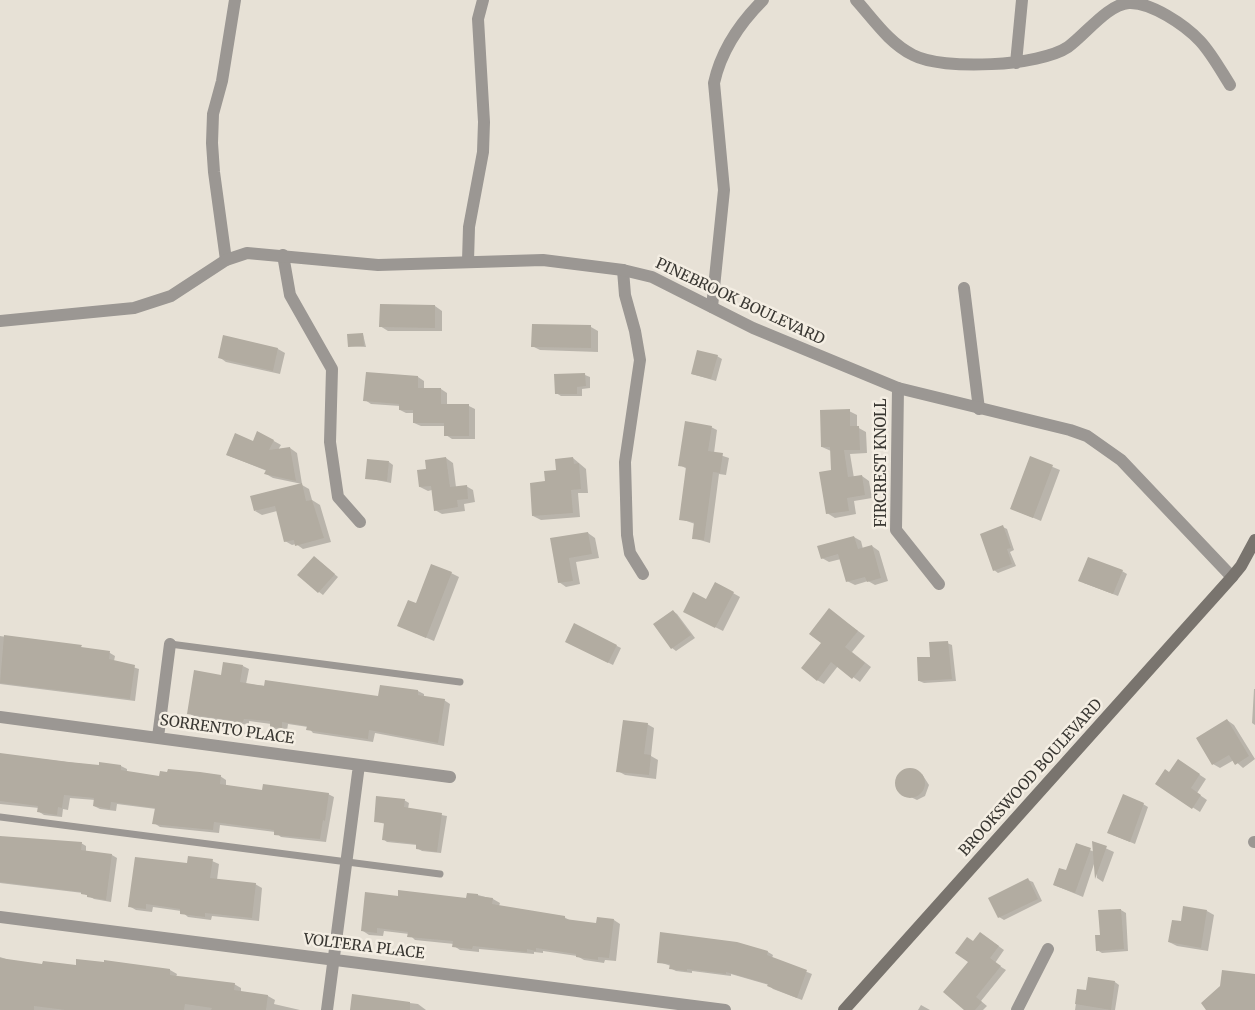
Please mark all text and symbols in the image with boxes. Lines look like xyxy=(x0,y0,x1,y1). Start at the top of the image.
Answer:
street label: PINEBROOK BOULEVARD xyxy=(653,255,827,349)
street label: FIRCREST KNOLL xyxy=(873,398,891,528)
street label: BROOKSWOOD BOULEVARD xyxy=(956,696,1106,860)
street label: SORRENTO PLACE xyxy=(159,712,295,748)
street label: VOLTERA PLACE xyxy=(302,931,426,963)

